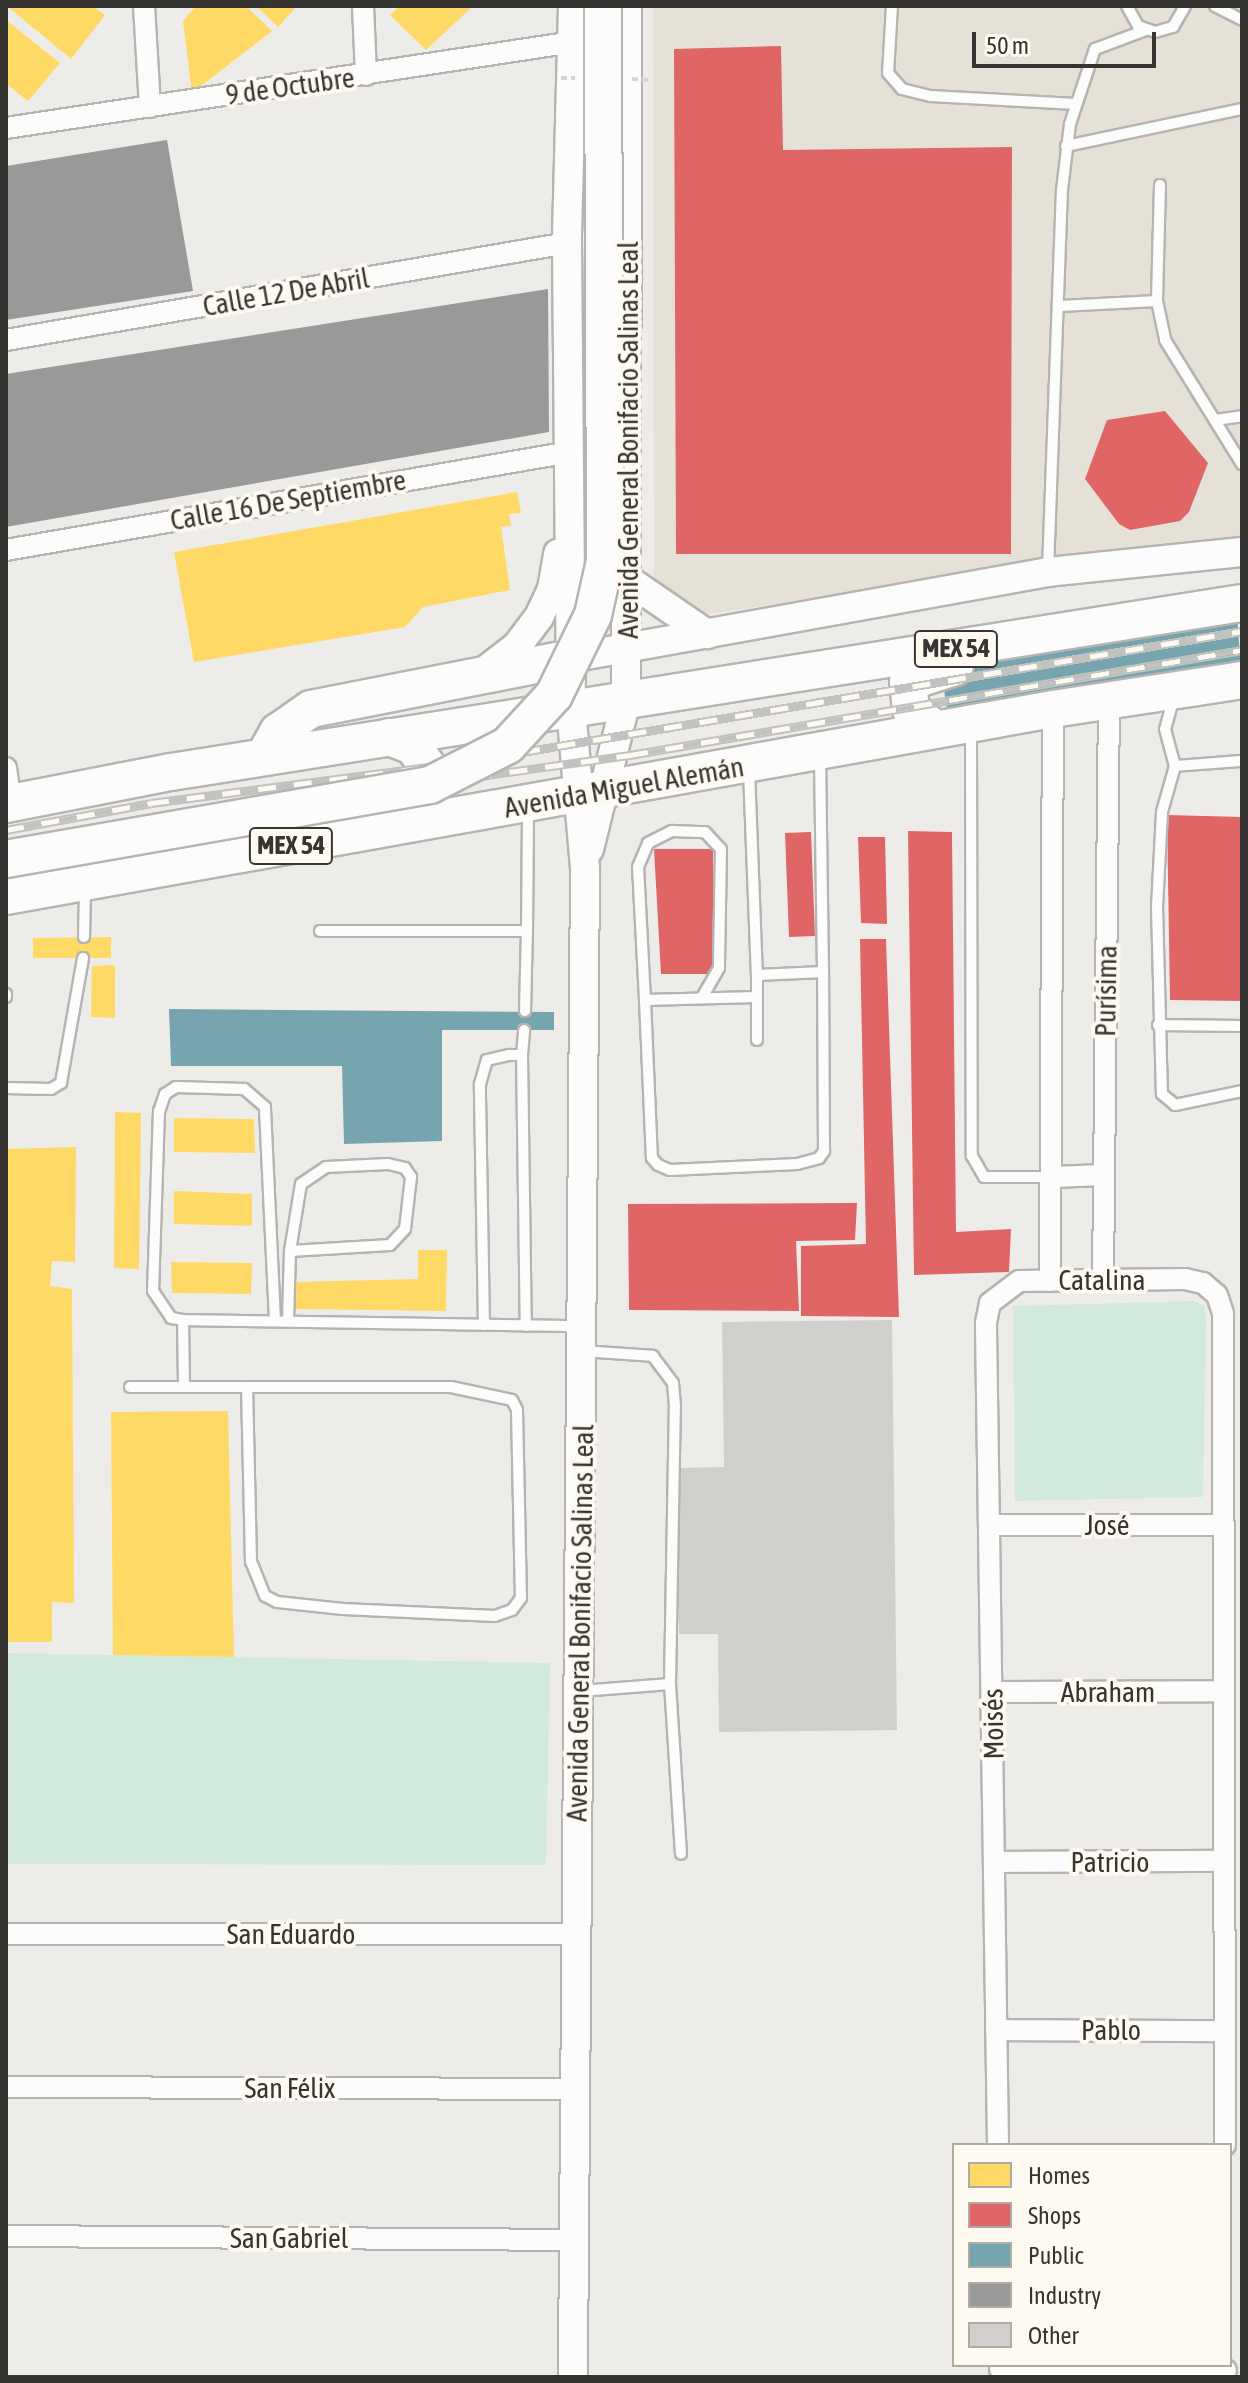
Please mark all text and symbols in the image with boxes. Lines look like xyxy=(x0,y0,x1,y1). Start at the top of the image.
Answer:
scale bar xyxy=(976,16,1160,66)
text: 50 m xyxy=(986,32,1029,59)
street label: 9 de Octubre xyxy=(224,60,356,112)
street label: Avenida General Bonifacio Salinas Leal xyxy=(611,241,645,639)
street label: Calle 12 De Abril xyxy=(200,261,372,323)
street label: Calle 16 De Septiembre xyxy=(168,463,408,537)
road number: MEX 54 xyxy=(912,627,1000,671)
street label: Avenida Miguel Alemán xyxy=(501,749,747,825)
road number: MEX 54 xyxy=(247,824,335,868)
street label: Purísima xyxy=(1088,945,1124,1037)
street label: Catalina xyxy=(1058,1263,1146,1297)
street label: Avenida General Bonifacio Salinas Leal xyxy=(560,1424,600,1822)
street label: José xyxy=(1085,1508,1129,1542)
street label: Abraham xyxy=(1061,1675,1155,1709)
street label: Moisés xyxy=(976,1688,1010,1760)
street label: Patricio xyxy=(1071,1845,1149,1879)
street label: San Eduardo xyxy=(227,1917,355,1951)
street label: Pablo xyxy=(1081,2013,1141,2047)
street label: San Félix xyxy=(245,2071,335,2105)
legend xyxy=(952,2143,1232,2367)
text: Homes xyxy=(1028,2162,1090,2189)
text: Shops xyxy=(1028,2202,1081,2229)
street label: San Gabriel xyxy=(230,2221,348,2255)
text: Public xyxy=(1028,2242,1084,2269)
text: Industry xyxy=(1028,2282,1101,2309)
text: Other xyxy=(1028,2322,1079,2349)

